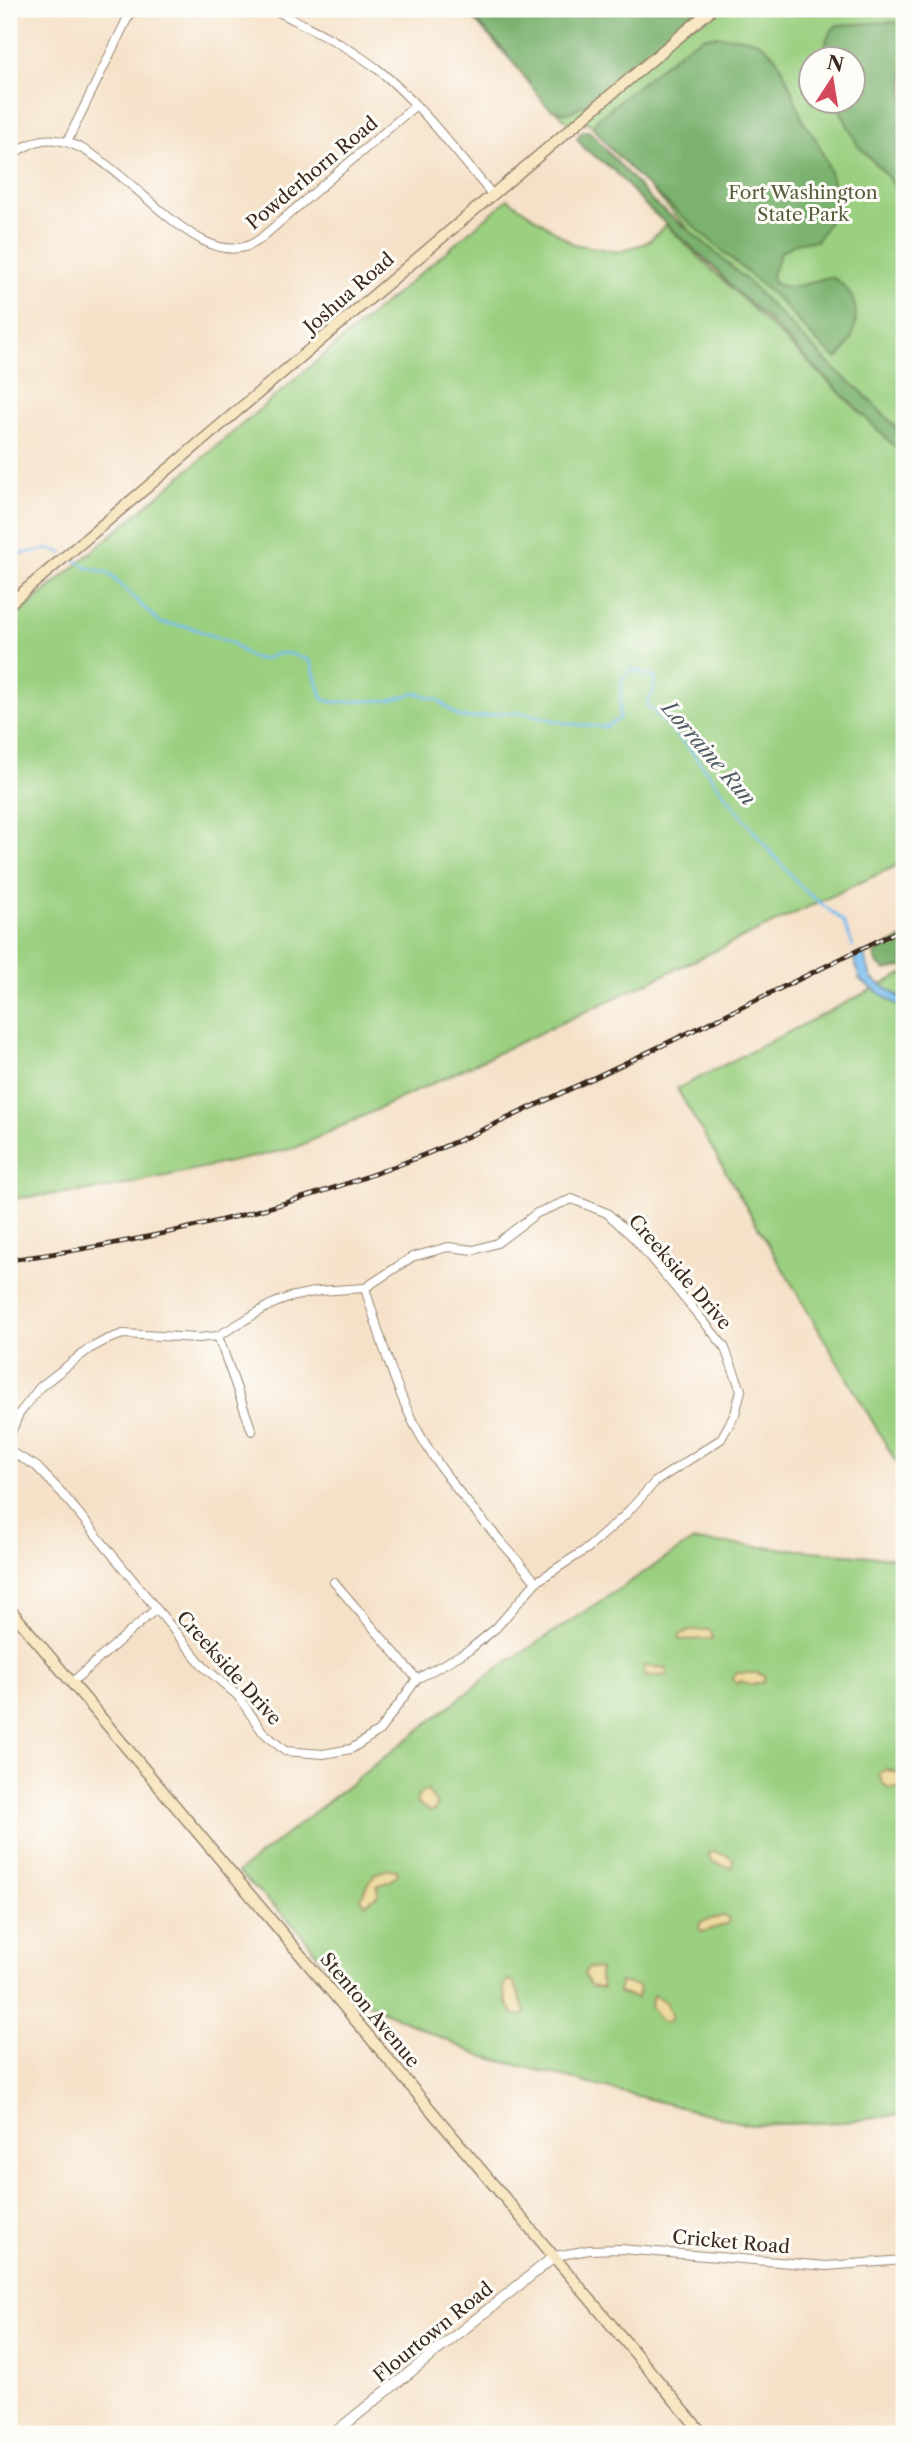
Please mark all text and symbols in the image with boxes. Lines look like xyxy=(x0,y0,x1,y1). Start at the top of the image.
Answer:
north arrow xyxy=(797,46,867,116)
text: N xyxy=(825,51,846,77)
street label: Powderhorn Road xyxy=(242,111,383,235)
park label: Fort Washington State Park xyxy=(728,181,878,226)
street label: Joshua Road xyxy=(297,247,399,340)
water label: Lorraine Run xyxy=(656,694,761,810)
street label: Creekside Drive xyxy=(624,1210,736,1334)
street label: Creekside Drive xyxy=(172,1606,286,1730)
street label: Stenton Avenue xyxy=(315,1948,425,2072)
street label: Cricket Road xyxy=(671,2225,791,2259)
street label: Flourtown Road xyxy=(369,2277,498,2387)

